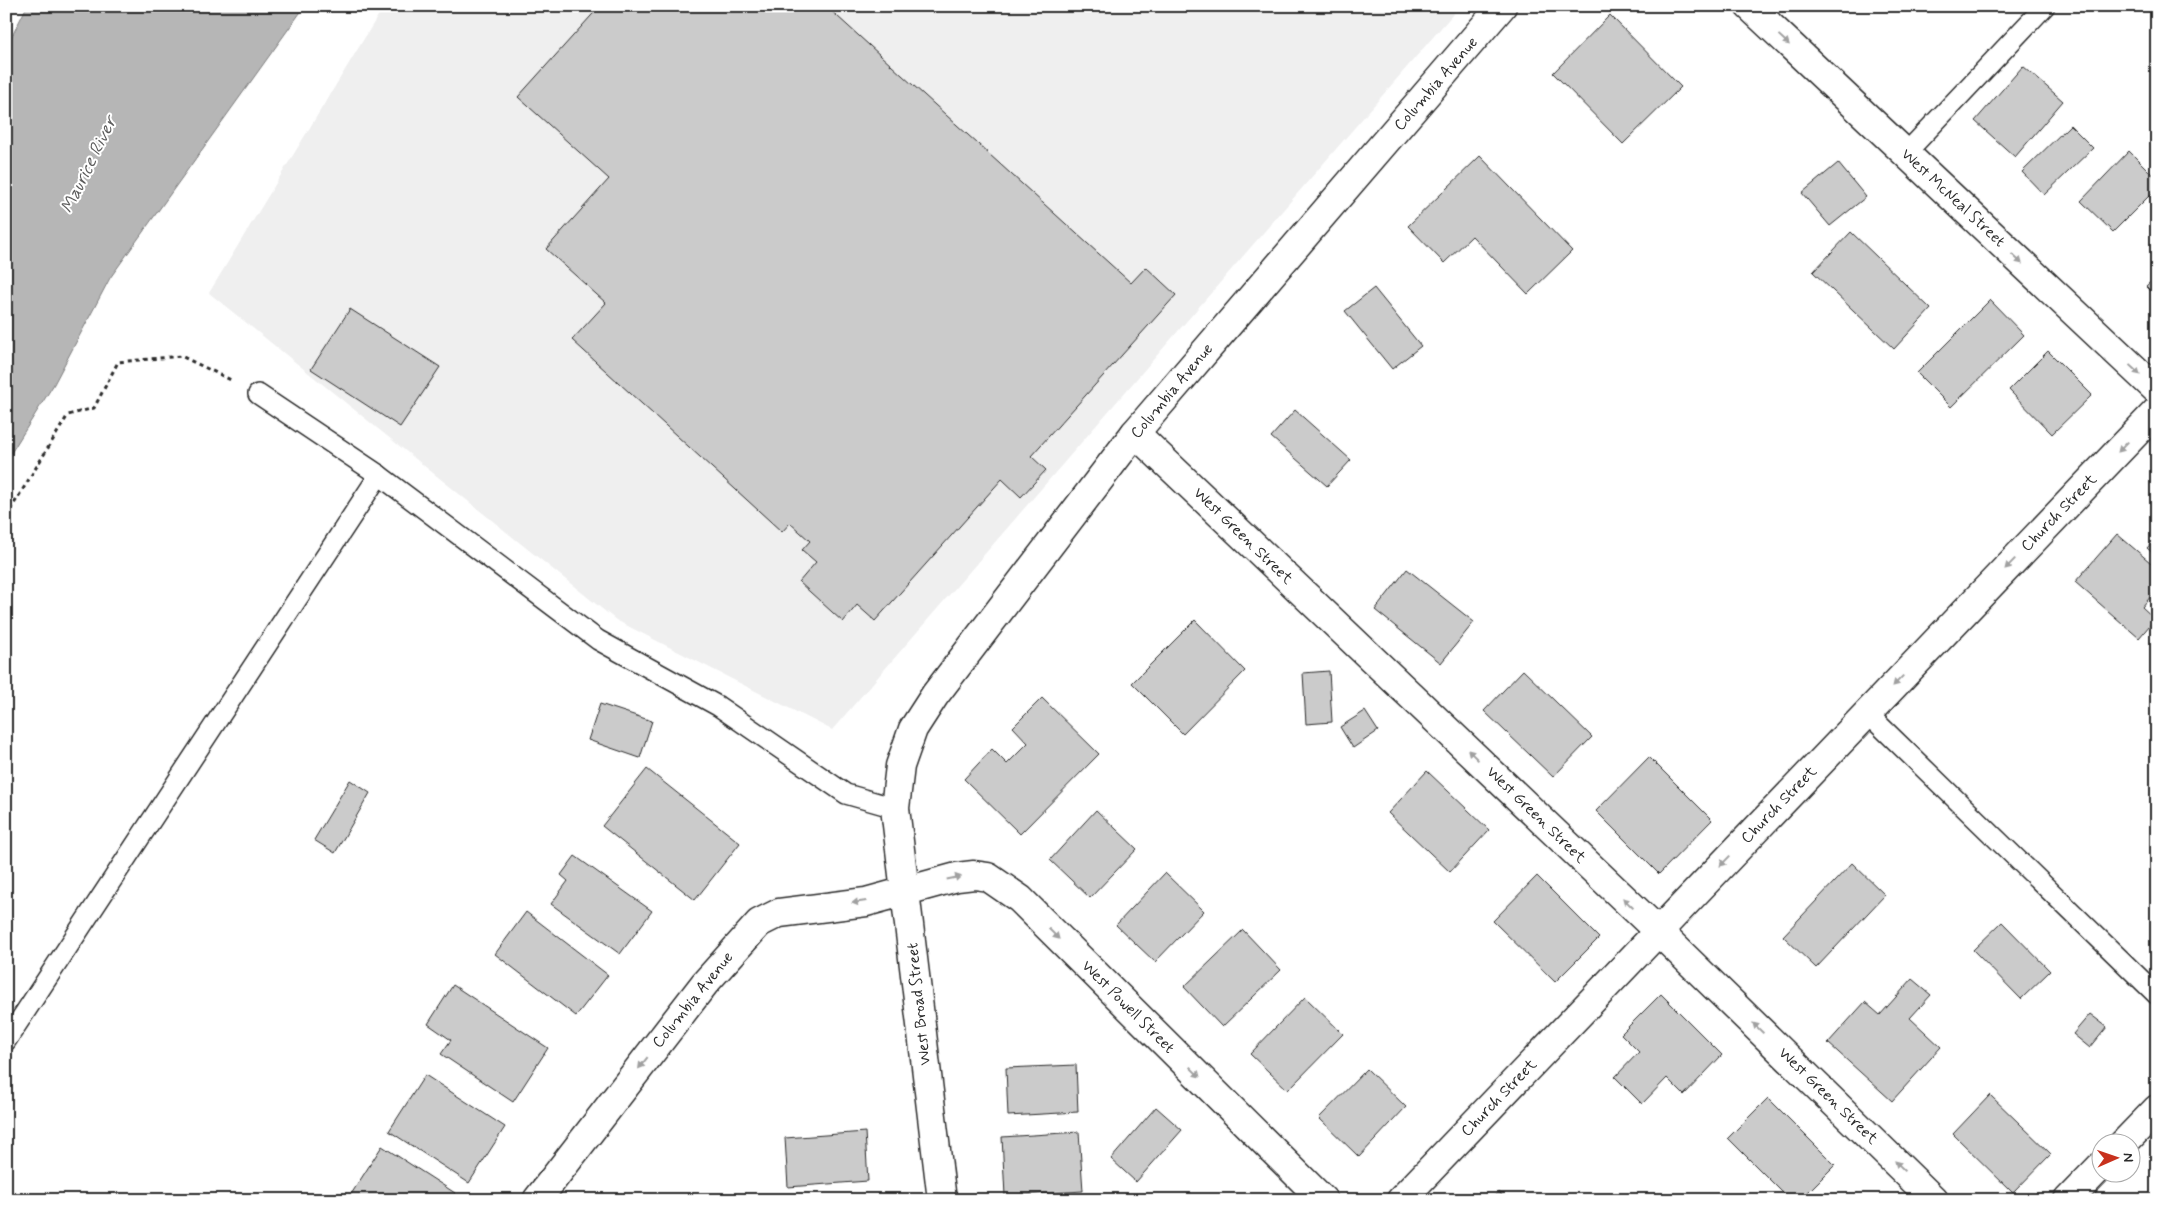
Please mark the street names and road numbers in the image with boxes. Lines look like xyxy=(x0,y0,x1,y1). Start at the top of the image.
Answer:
street label: Columbia Avenue xyxy=(1389,33,1483,135)
street label: West McNeal Street xyxy=(1896,144,2010,252)
street label: Columbia Avenue xyxy=(1126,339,1218,443)
street label: Church Street xyxy=(2016,469,2102,557)
street label: West Green Street xyxy=(1189,483,1298,589)
street label: Church Street xyxy=(1736,761,1822,849)
street label: West Green Street xyxy=(1482,762,1591,868)
street label: West Broad Street xyxy=(902,942,936,1066)
street label: Columbia Avenue xyxy=(648,947,738,1053)
street label: West Powell Street xyxy=(1077,956,1179,1058)
street label: West Green Street xyxy=(1774,1043,1883,1149)
street label: Church Street xyxy=(1456,1054,1542,1142)

